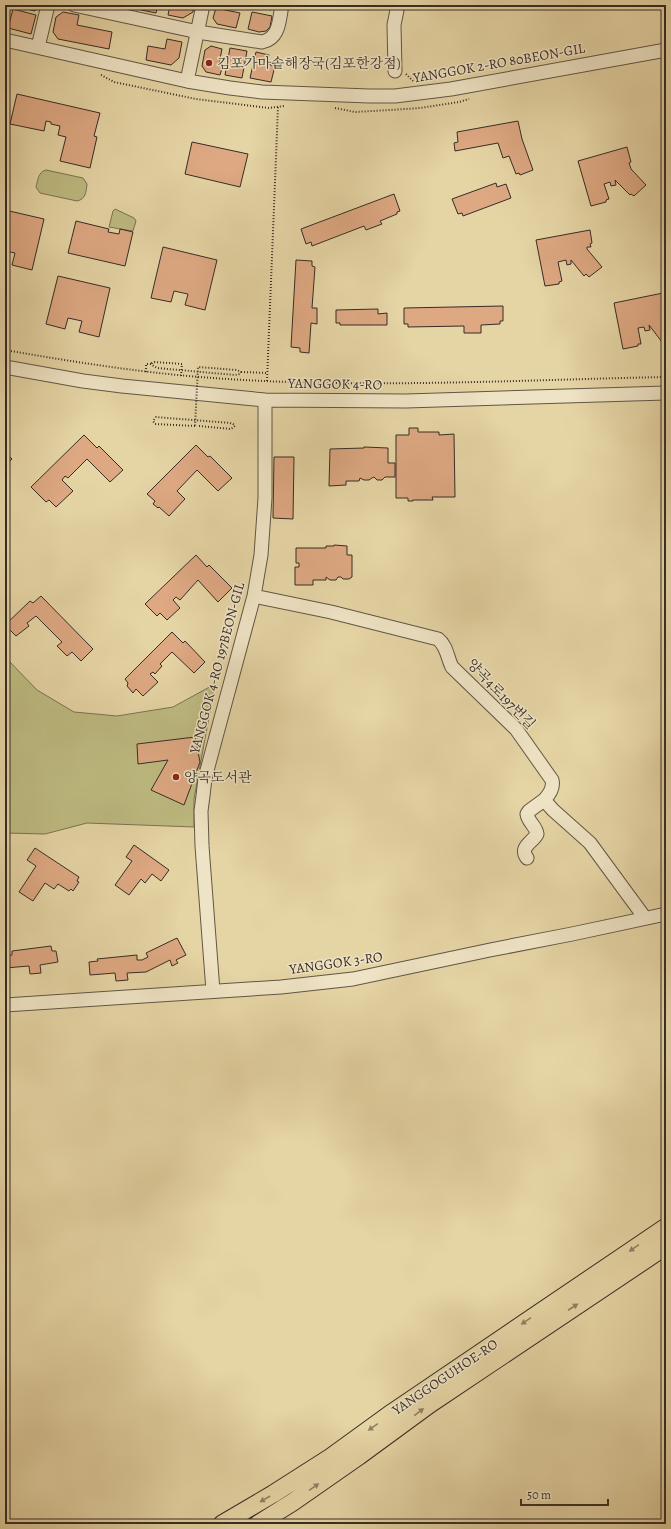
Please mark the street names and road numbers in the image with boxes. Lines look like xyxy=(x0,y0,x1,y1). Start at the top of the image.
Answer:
street label: YANGGOK 2-RO 80BEON-GIL xyxy=(411,38,587,88)
street label: YANGGOK 4-RO xyxy=(287,374,383,394)
street label: YANGGOK 4-RO 197BEON-GIL xyxy=(185,579,249,757)
street label: 양곡4로197번길 xyxy=(463,655,539,733)
street label: YANGGOK 3-RO xyxy=(287,947,384,979)
street label: YANGGOGUHOE-RO xyxy=(388,1334,502,1420)

